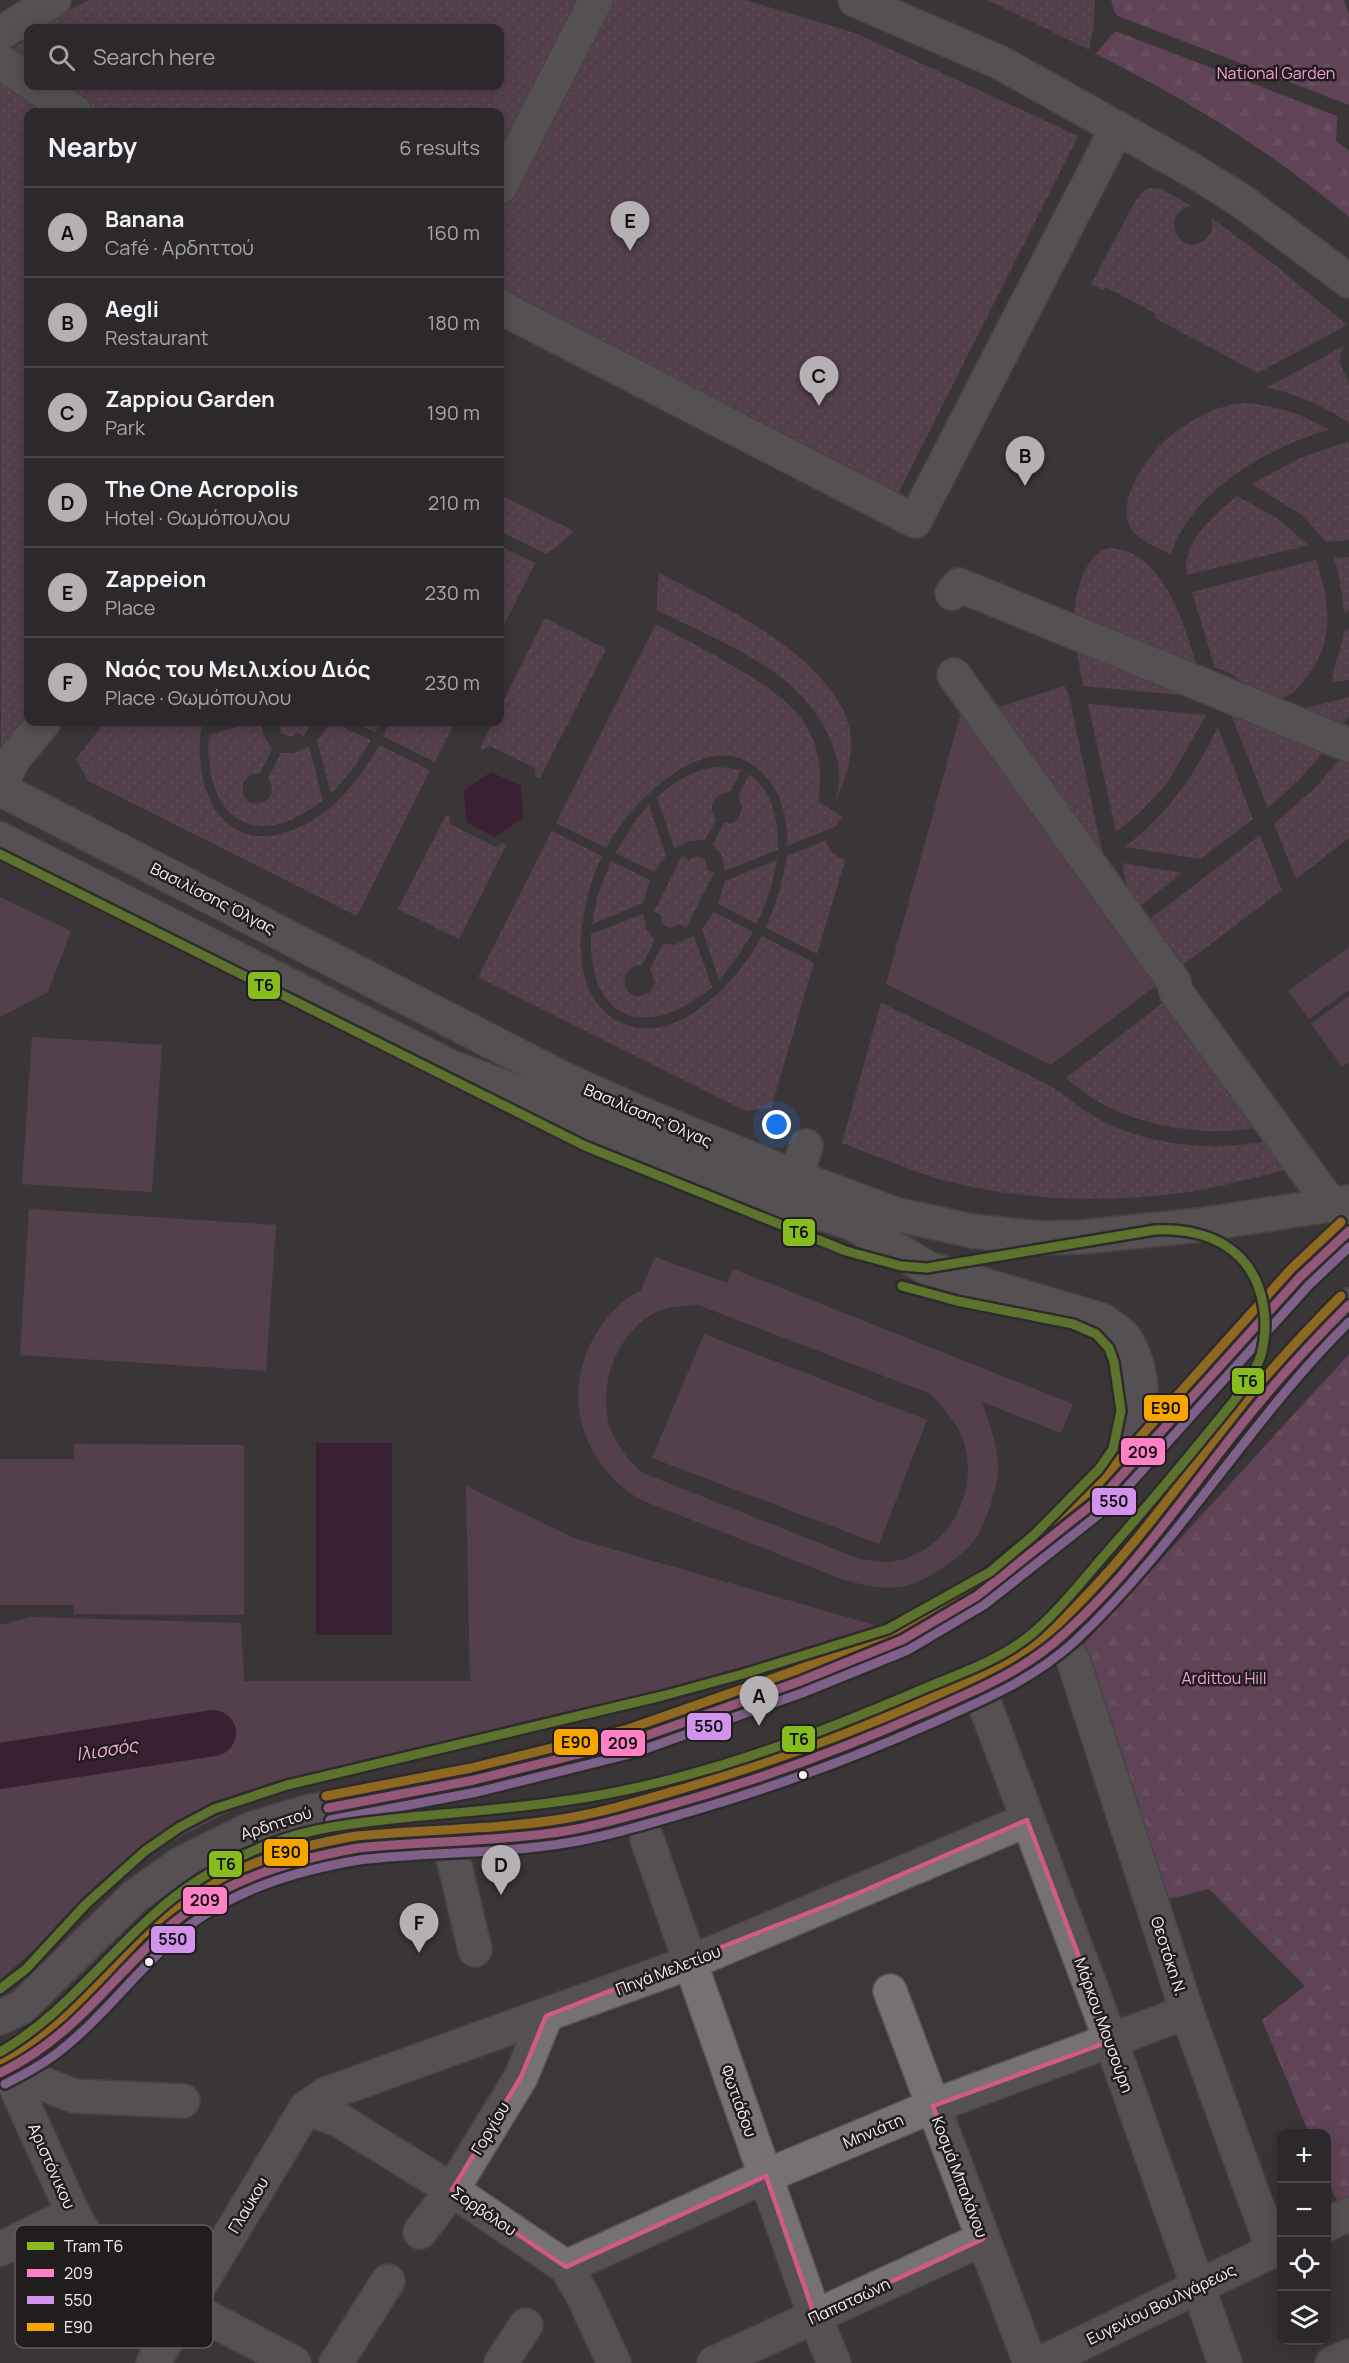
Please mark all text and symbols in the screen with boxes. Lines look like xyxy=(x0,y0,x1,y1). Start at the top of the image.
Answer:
search box xyxy=(24,24,504,90)
icon: search xyxy=(45,41,78,74)
text: Search here xyxy=(93,42,215,72)
park label: National Garden xyxy=(1217,62,1335,84)
text: Nearby xyxy=(48,129,137,165)
text: 6 results xyxy=(399,134,480,161)
pin: E xyxy=(610,202,650,251)
text: Banana xyxy=(105,204,184,234)
text: A xyxy=(61,219,74,246)
text: 160 m xyxy=(427,219,480,246)
text: Café · Αρδηττού xyxy=(105,234,254,261)
text: Aegli xyxy=(105,294,159,324)
text: B xyxy=(61,309,74,336)
text: 180 m xyxy=(427,309,480,336)
text: Restaurant xyxy=(105,324,209,351)
pin: C xyxy=(800,356,838,406)
text: Zappiou Garden xyxy=(105,384,275,414)
text: C xyxy=(60,399,75,426)
text: 190 m xyxy=(427,399,480,426)
text: Park xyxy=(105,414,145,441)
pin: B xyxy=(1006,436,1044,486)
text: The One Acropolis xyxy=(105,474,298,504)
text: D xyxy=(60,489,75,516)
text: 210 m xyxy=(428,489,480,516)
text: Hotel · Θωμόπουλου xyxy=(105,504,290,531)
text: Zappeion xyxy=(105,564,206,594)
text: E xyxy=(62,579,73,606)
text: 230 m xyxy=(424,579,480,606)
text: Place xyxy=(105,594,155,621)
text: Ναός του Μειλιχίου Διός xyxy=(105,654,370,684)
text: F xyxy=(62,669,73,696)
text: 230 m xyxy=(424,669,480,696)
text: Place · Θωμόπουλου xyxy=(105,684,291,711)
street label: Βασιλίσσης Όλγας xyxy=(147,857,279,939)
line badge: Τ6 xyxy=(247,971,281,1000)
text: Τ6 xyxy=(254,974,274,996)
street label: Βασιλίσσης Όλγας xyxy=(580,1078,716,1152)
your location xyxy=(762,1110,791,1139)
line badge: Τ6 xyxy=(782,1218,816,1247)
text: Τ6 xyxy=(789,1221,809,1243)
line badge: Τ6 xyxy=(1231,1367,1265,1395)
text: Τ6 xyxy=(1238,1370,1258,1392)
line badge: Ε90 xyxy=(1143,1394,1189,1422)
text: Ε90 xyxy=(1151,1397,1181,1419)
line badge: 209 xyxy=(1120,1437,1166,1466)
text: 209 xyxy=(1128,1441,1158,1463)
line badge: 550 xyxy=(1091,1487,1137,1516)
text: 550 xyxy=(1099,1490,1129,1512)
park label: Ardittou Hill xyxy=(1181,1667,1267,1689)
pin: A xyxy=(740,1676,778,1726)
line badge: 550 xyxy=(686,1712,732,1741)
text: 550 xyxy=(694,1715,724,1737)
line badge: Τ6 xyxy=(781,1725,816,1753)
line badge: Ε90 xyxy=(553,1728,599,1756)
text: Τ6 xyxy=(789,1728,809,1750)
line badge: 209 xyxy=(600,1729,646,1757)
text: Ε90 xyxy=(561,1731,591,1753)
water label: Ιλισσός xyxy=(74,1732,141,1766)
text: 209 xyxy=(608,1732,638,1754)
unlabelled marker xyxy=(797,1769,809,1781)
street label: Αρδηττού xyxy=(238,1801,314,1845)
line badge: Ε90 xyxy=(263,1838,309,1867)
text: Ε90 xyxy=(271,1841,301,1863)
pin: D xyxy=(482,1846,520,1895)
line badge: Τ6 xyxy=(208,1850,243,1878)
text: Τ6 xyxy=(216,1853,236,1875)
line badge: 209 xyxy=(182,1886,228,1915)
text: 209 xyxy=(190,1889,220,1911)
pin: F xyxy=(400,1904,438,1953)
street label: Θεοτόκη Ν. xyxy=(1146,1914,1192,1998)
line badge: 550 xyxy=(150,1925,196,1954)
text: 550 xyxy=(158,1928,188,1950)
street label: Πηγά Μελετίου xyxy=(612,1940,724,2000)
street label: Μάρκου Μουσούρη xyxy=(1069,1954,1139,2096)
unlabelled marker xyxy=(143,1956,155,1968)
street label: Φωτιάδου xyxy=(716,2062,762,2140)
street label: Γοργίου xyxy=(466,2097,514,2159)
street label: Μηνιάτη xyxy=(839,2108,907,2154)
street label: Κοσμά Μπαλάνου xyxy=(927,2113,993,2241)
street label: Αριστόνικου xyxy=(23,2120,81,2212)
map controls xyxy=(1277,2129,1331,2345)
button: + xyxy=(1277,2129,1331,2183)
street label: Γλαύκου xyxy=(223,2173,273,2237)
street label: Σορβόλου xyxy=(447,2181,521,2241)
button: − xyxy=(1277,2183,1331,2237)
legend xyxy=(15,2225,213,2348)
text: Tram Τ6 xyxy=(64,2235,123,2257)
button: locate xyxy=(1277,2237,1331,2291)
street label: Ευγενίου Βουλγάρεως xyxy=(1083,2258,1239,2350)
text: 209 xyxy=(64,2262,93,2284)
street label: Παπατσώνη xyxy=(804,2272,894,2330)
text: 550 xyxy=(64,2289,92,2311)
button: layers xyxy=(1277,2291,1331,2345)
text: Ε90 xyxy=(64,2316,93,2338)

